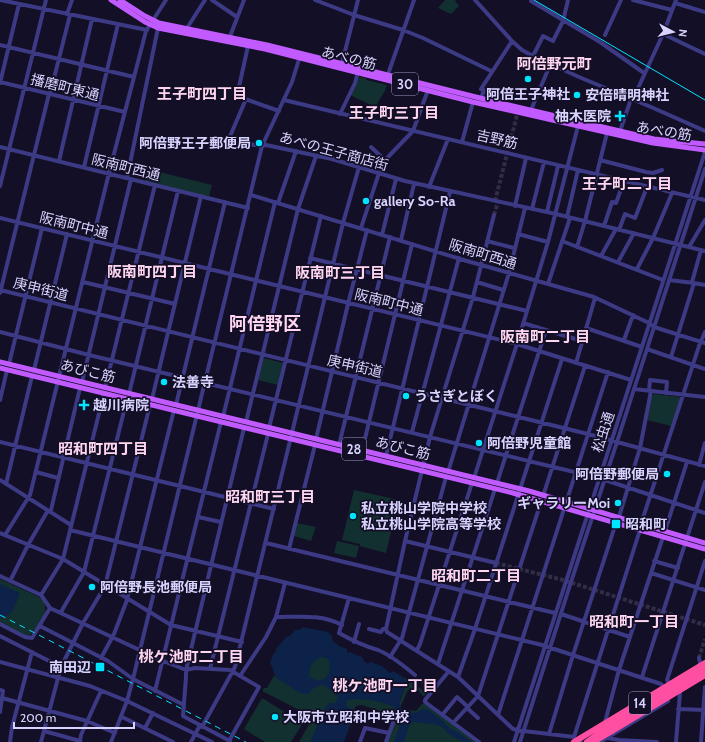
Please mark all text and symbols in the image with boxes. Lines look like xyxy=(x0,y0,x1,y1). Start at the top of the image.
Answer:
north arrow xyxy=(653,12,693,52)
text: N xyxy=(676,29,690,38)
street label: あべの筋 xyxy=(320,42,378,74)
district label: 阿倍野元町 xyxy=(516,55,592,73)
street label: 播磨町東通 xyxy=(29,70,101,104)
road number: 30 xyxy=(392,73,418,95)
marker: 阿倍王子神社 xyxy=(523,74,533,84)
district label: 王子町四丁目 xyxy=(157,85,247,103)
place label: 阿倍王子神社 xyxy=(486,85,570,103)
place label: 安倍晴明神社 xyxy=(585,86,669,104)
marker: 安倍晴明神社 xyxy=(572,90,582,100)
district label: 王子町三丁目 xyxy=(349,104,439,122)
place label: 柚木医院 xyxy=(555,107,611,125)
marker: 柚木医院 xyxy=(614,110,626,122)
street label: あべの筋 xyxy=(635,118,693,144)
street label: 吉野筋 xyxy=(475,126,519,152)
street label: あべの王子商店街 xyxy=(278,128,390,174)
place label: 阿倍野王子郵便局 xyxy=(139,134,251,152)
marker: 阿倍野王子郵便局 xyxy=(254,138,264,148)
street label: 阪南町西通 xyxy=(90,150,162,184)
district label: 王子町二丁目 xyxy=(582,175,672,193)
place label: gallery So-Ra xyxy=(374,192,455,210)
marker: gallery So-Ra xyxy=(361,196,371,206)
street label: 阪南町中通 xyxy=(38,208,110,242)
street label: 阪南町西通 xyxy=(447,235,519,273)
district label: 阪南町四丁目 xyxy=(107,263,197,281)
district label: 阪南町三丁目 xyxy=(295,264,385,282)
street label: 庚申街道 xyxy=(12,273,70,305)
street label: 阪南町中通 xyxy=(353,285,425,319)
district label: 阿倍野区 xyxy=(229,313,301,335)
district label: 阪南町二丁目 xyxy=(500,328,590,346)
street label: 庚申街道 xyxy=(326,351,384,381)
street label: あびこ筋 xyxy=(59,355,117,387)
place label: 法善寺 xyxy=(172,373,214,391)
marker: 法善寺 xyxy=(159,377,169,387)
place label: うさぎとぼく xyxy=(414,387,498,405)
marker: うさぎとぼく xyxy=(401,391,411,401)
place label: 越川病院 xyxy=(93,396,149,414)
marker: 越川病院 xyxy=(78,399,90,411)
street label: 松虫通 xyxy=(588,409,618,455)
street label: あびこ筋 xyxy=(374,432,432,464)
place label: 阿倍野児童館 xyxy=(487,434,571,452)
road number: 28 xyxy=(342,438,366,460)
marker: 阿倍野児童館 xyxy=(474,438,484,448)
district label: 昭和町四丁目 xyxy=(58,440,148,458)
place label: 阿倍野郵便局 xyxy=(575,465,659,483)
marker: 阿倍野郵便局 xyxy=(662,469,672,479)
district label: 昭和町三丁目 xyxy=(225,488,315,506)
place label: ギャラリーMoi xyxy=(517,494,610,512)
marker: ギャラリーMoi xyxy=(613,498,623,508)
place label: 私立桃山学院中学校 私立桃山学院高等学校 xyxy=(361,499,501,533)
marker: 私立桃山学院中学校 私立桃山学院高等学校 xyxy=(348,511,358,521)
place label: 昭和町 xyxy=(625,515,667,533)
marker: 昭和町 xyxy=(610,518,622,530)
district label: 昭和町二丁目 xyxy=(431,567,521,585)
place label: 阿倍野長池郵便局 xyxy=(100,578,212,596)
marker: 阿倍野長池郵便局 xyxy=(87,582,97,592)
district label: 昭和町一丁目 xyxy=(589,613,679,631)
district label: 桃ケ池町二丁目 xyxy=(138,648,244,666)
place label: 南田辺 xyxy=(49,658,91,676)
marker: 南田辺 xyxy=(94,661,106,673)
district label: 桃ケ池町一丁目 xyxy=(332,677,438,695)
road number: 14 xyxy=(629,692,651,714)
scale bar xyxy=(14,704,134,730)
place label: 大阪市立昭和中学校 xyxy=(283,708,409,726)
text: 200 m xyxy=(20,710,56,725)
marker: 大阪市立昭和中学校 xyxy=(270,712,280,722)

